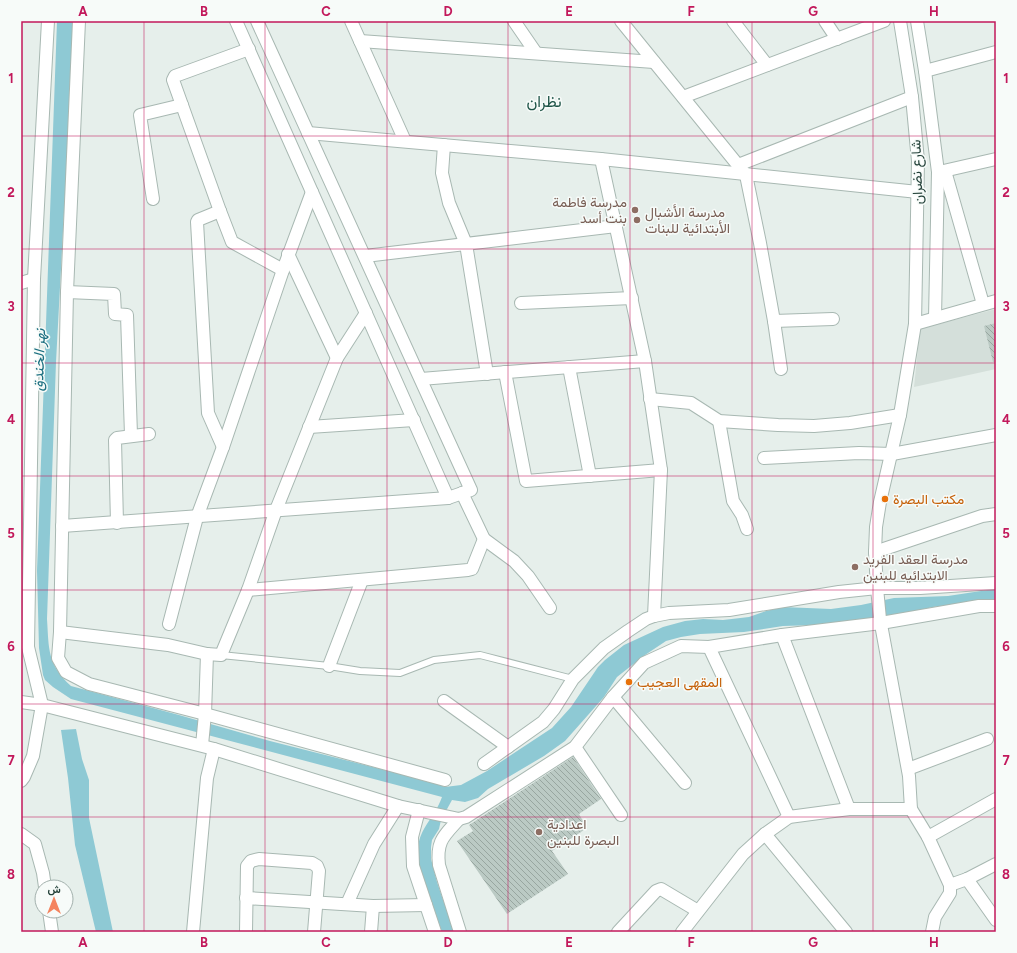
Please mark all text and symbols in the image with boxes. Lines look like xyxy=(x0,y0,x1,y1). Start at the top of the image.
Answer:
text: A xyxy=(78,4,88,19)
text: B xyxy=(200,4,208,19)
text: C xyxy=(321,4,331,19)
text: D xyxy=(443,4,453,19)
text: E xyxy=(565,4,573,19)
text: F xyxy=(687,4,695,19)
text: G xyxy=(808,4,818,19)
text: H xyxy=(929,4,939,19)
text: 1 xyxy=(8,71,14,86)
text: 1 xyxy=(1003,71,1009,86)
district label: نظران xyxy=(527,92,561,112)
street label: شارع نضران xyxy=(907,139,929,205)
text: 2 xyxy=(7,185,15,200)
text: 2 xyxy=(1002,185,1010,200)
place label: مدرسة فاطمة بنت أسد xyxy=(552,194,627,227)
place label: مدرسة الأشبال الأبتدائية للبنات xyxy=(645,204,730,237)
marker: مدرسة فاطمة بنت أسد xyxy=(630,205,640,215)
marker: مدرسة الأشبال الأبتدائية للبنات xyxy=(632,215,642,225)
text: 3 xyxy=(7,299,15,314)
text: 3 xyxy=(1002,299,1010,314)
water label: نهر الخندق xyxy=(29,328,49,392)
text: 4 xyxy=(7,412,15,427)
text: 4 xyxy=(1002,412,1010,427)
place label: مكتب البصرة xyxy=(893,491,964,508)
marker: مكتب البصرة xyxy=(880,494,890,504)
text: 5 xyxy=(7,526,15,541)
text: 5 xyxy=(1002,526,1010,541)
place label: مدرسة العقد الفريد الابتدائيه للبنين xyxy=(863,551,968,584)
marker: مدرسة العقد الفريد الابتدائيه للبنين xyxy=(850,562,860,572)
text: 6 xyxy=(7,639,15,654)
text: 6 xyxy=(1002,639,1010,654)
place label: المقهى العجيب xyxy=(637,674,722,691)
marker: المقهى العجيب xyxy=(624,677,634,687)
text: 7 xyxy=(7,753,15,768)
text: 7 xyxy=(1002,753,1010,768)
place label: اعدادية البصرة للبنين xyxy=(547,816,619,849)
marker: اعدادية البصرة للبنين xyxy=(534,827,544,837)
text: 8 xyxy=(7,867,15,882)
text: 8 xyxy=(1002,867,1010,882)
north arrow xyxy=(34,879,74,919)
text: ش xyxy=(47,883,61,896)
text: A xyxy=(78,935,88,950)
text: B xyxy=(200,935,208,950)
text: C xyxy=(321,935,331,950)
text: D xyxy=(443,935,453,950)
text: E xyxy=(565,935,573,950)
text: F xyxy=(687,935,695,950)
text: G xyxy=(808,935,818,950)
text: H xyxy=(929,935,939,950)

